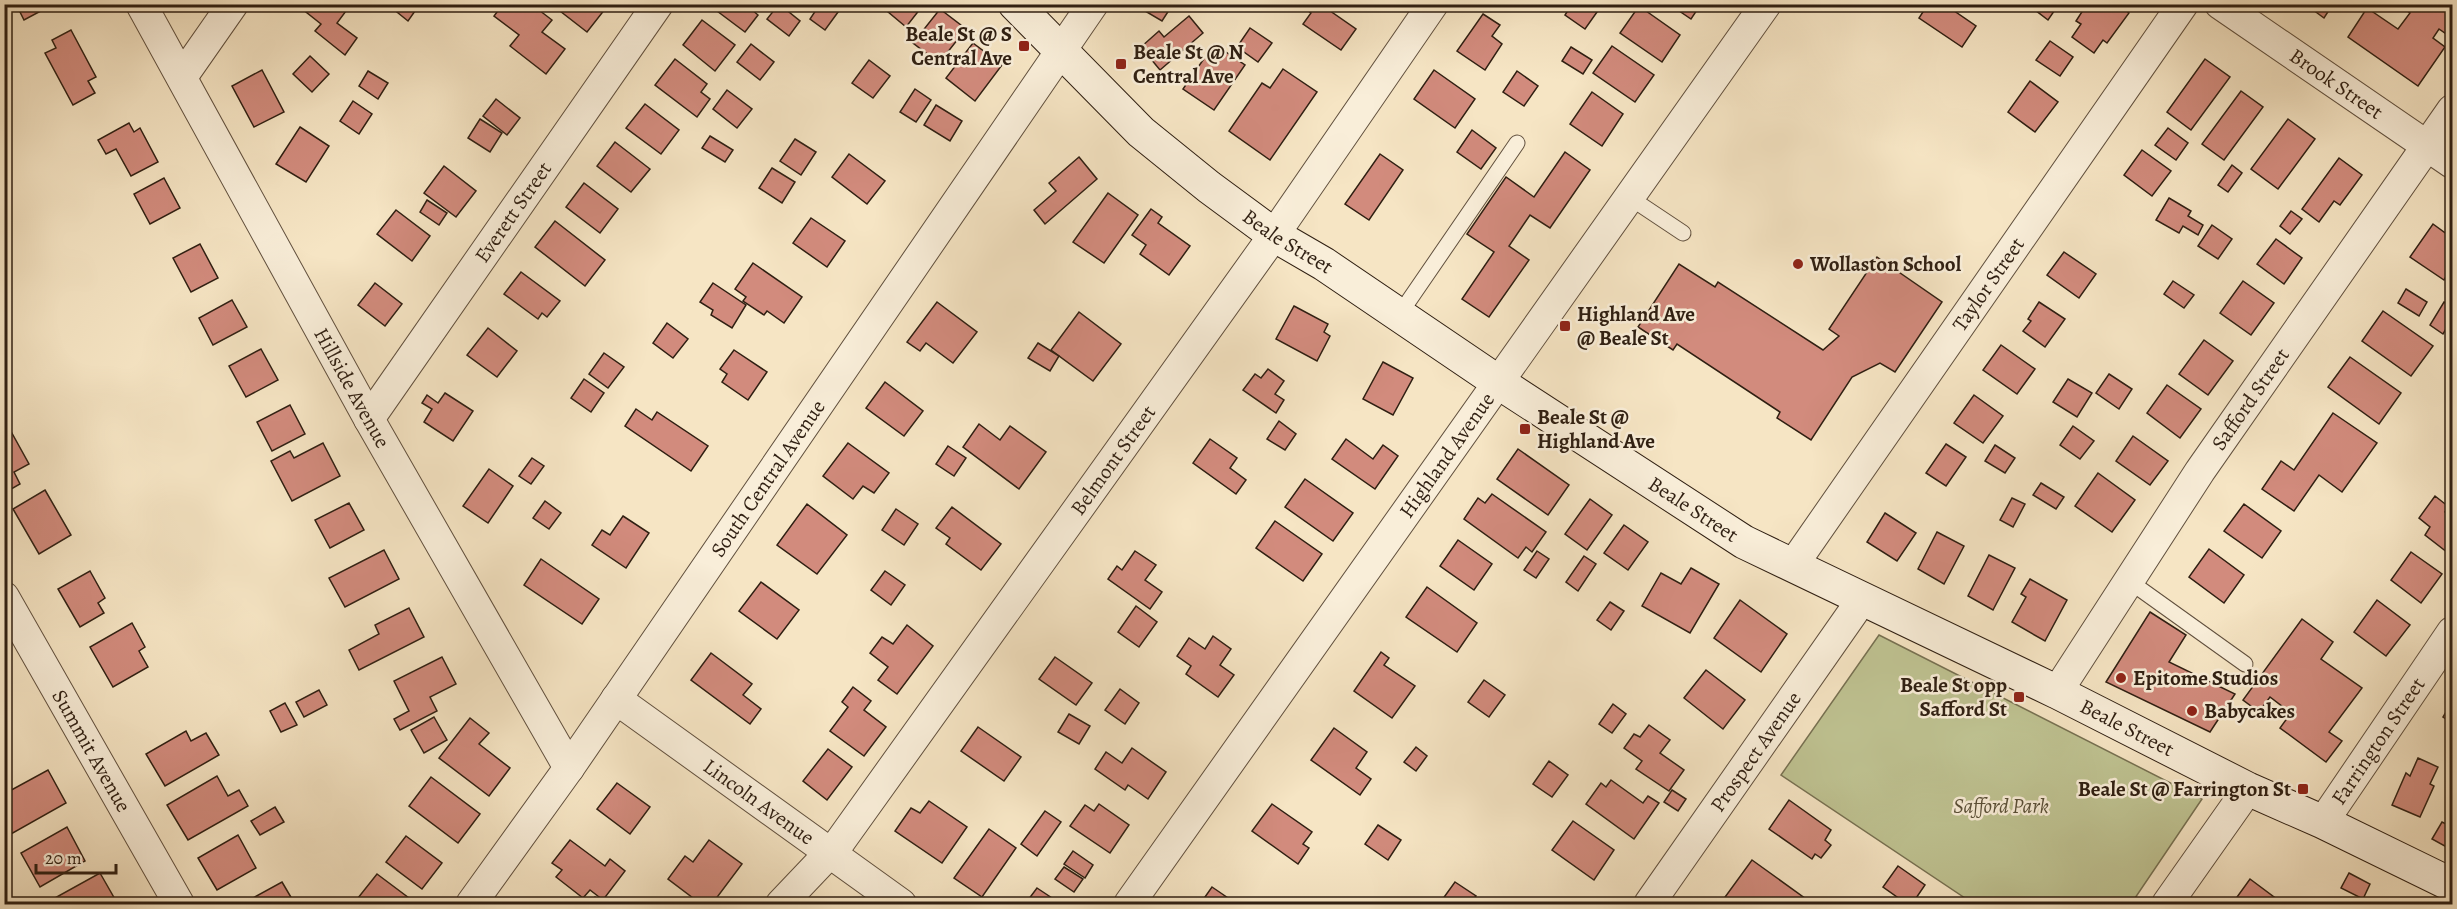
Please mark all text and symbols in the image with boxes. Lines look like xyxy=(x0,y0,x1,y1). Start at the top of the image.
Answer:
place label: Beale St @ S Central Ave xyxy=(905,20,1012,72)
place label: Beale St @ N Central Ave xyxy=(1133,38,1244,90)
marker: Beale St @ S Central Ave xyxy=(1017,39,1031,53)
street label: Brook Street xyxy=(2284,42,2389,126)
marker: Beale St @ N Central Ave xyxy=(1114,57,1128,71)
street label: Everett Street xyxy=(468,156,558,268)
street label: Beale Street xyxy=(1237,202,1339,280)
street label: Taylor Street xyxy=(1946,232,2031,337)
place label: Wollaston School xyxy=(1809,250,1962,278)
marker: Wollaston School xyxy=(1791,257,1805,271)
place label: Highland Ave @ Beale St xyxy=(1577,300,1695,352)
marker: Highland Ave @ Beale St xyxy=(1558,319,1572,333)
street label: Hillside Avenue xyxy=(307,323,397,453)
street label: Safford Street xyxy=(2205,342,2296,456)
street label: Highland Avenue xyxy=(1393,387,1501,523)
street label: South Central Avenue xyxy=(704,394,832,562)
street label: Belmont Street xyxy=(1064,399,1162,521)
place label: Beale St @ Highland Ave xyxy=(1537,403,1655,455)
marker: Beale St @ Highland Ave xyxy=(1518,422,1532,436)
street label: Beale Street xyxy=(1643,470,1744,549)
place label: Epitome Studios xyxy=(2133,664,2278,692)
place label: Beale St opp Safford St xyxy=(1900,671,2007,723)
marker: Epitome Studios xyxy=(2114,671,2128,685)
street label: Farrington Street xyxy=(2325,672,2431,810)
street label: Summit Avenue xyxy=(46,684,138,817)
street label: Prospect Avenue xyxy=(1704,686,1808,817)
marker: Beale St opp Safford St xyxy=(2012,690,2026,704)
street label: Beale Street xyxy=(2075,692,2179,763)
place label: Babycakes xyxy=(2204,697,2295,725)
marker: Babycakes xyxy=(2185,704,2199,718)
street label: Lincoln Avenue xyxy=(698,752,820,851)
place label: Beale St @ Farrington St xyxy=(2078,775,2291,803)
marker: Beale St @ Farrington St xyxy=(2296,782,2310,796)
park label: Safford Park xyxy=(1953,792,2049,820)
scale bar xyxy=(36,837,116,875)
text: 20 m xyxy=(45,846,82,870)

